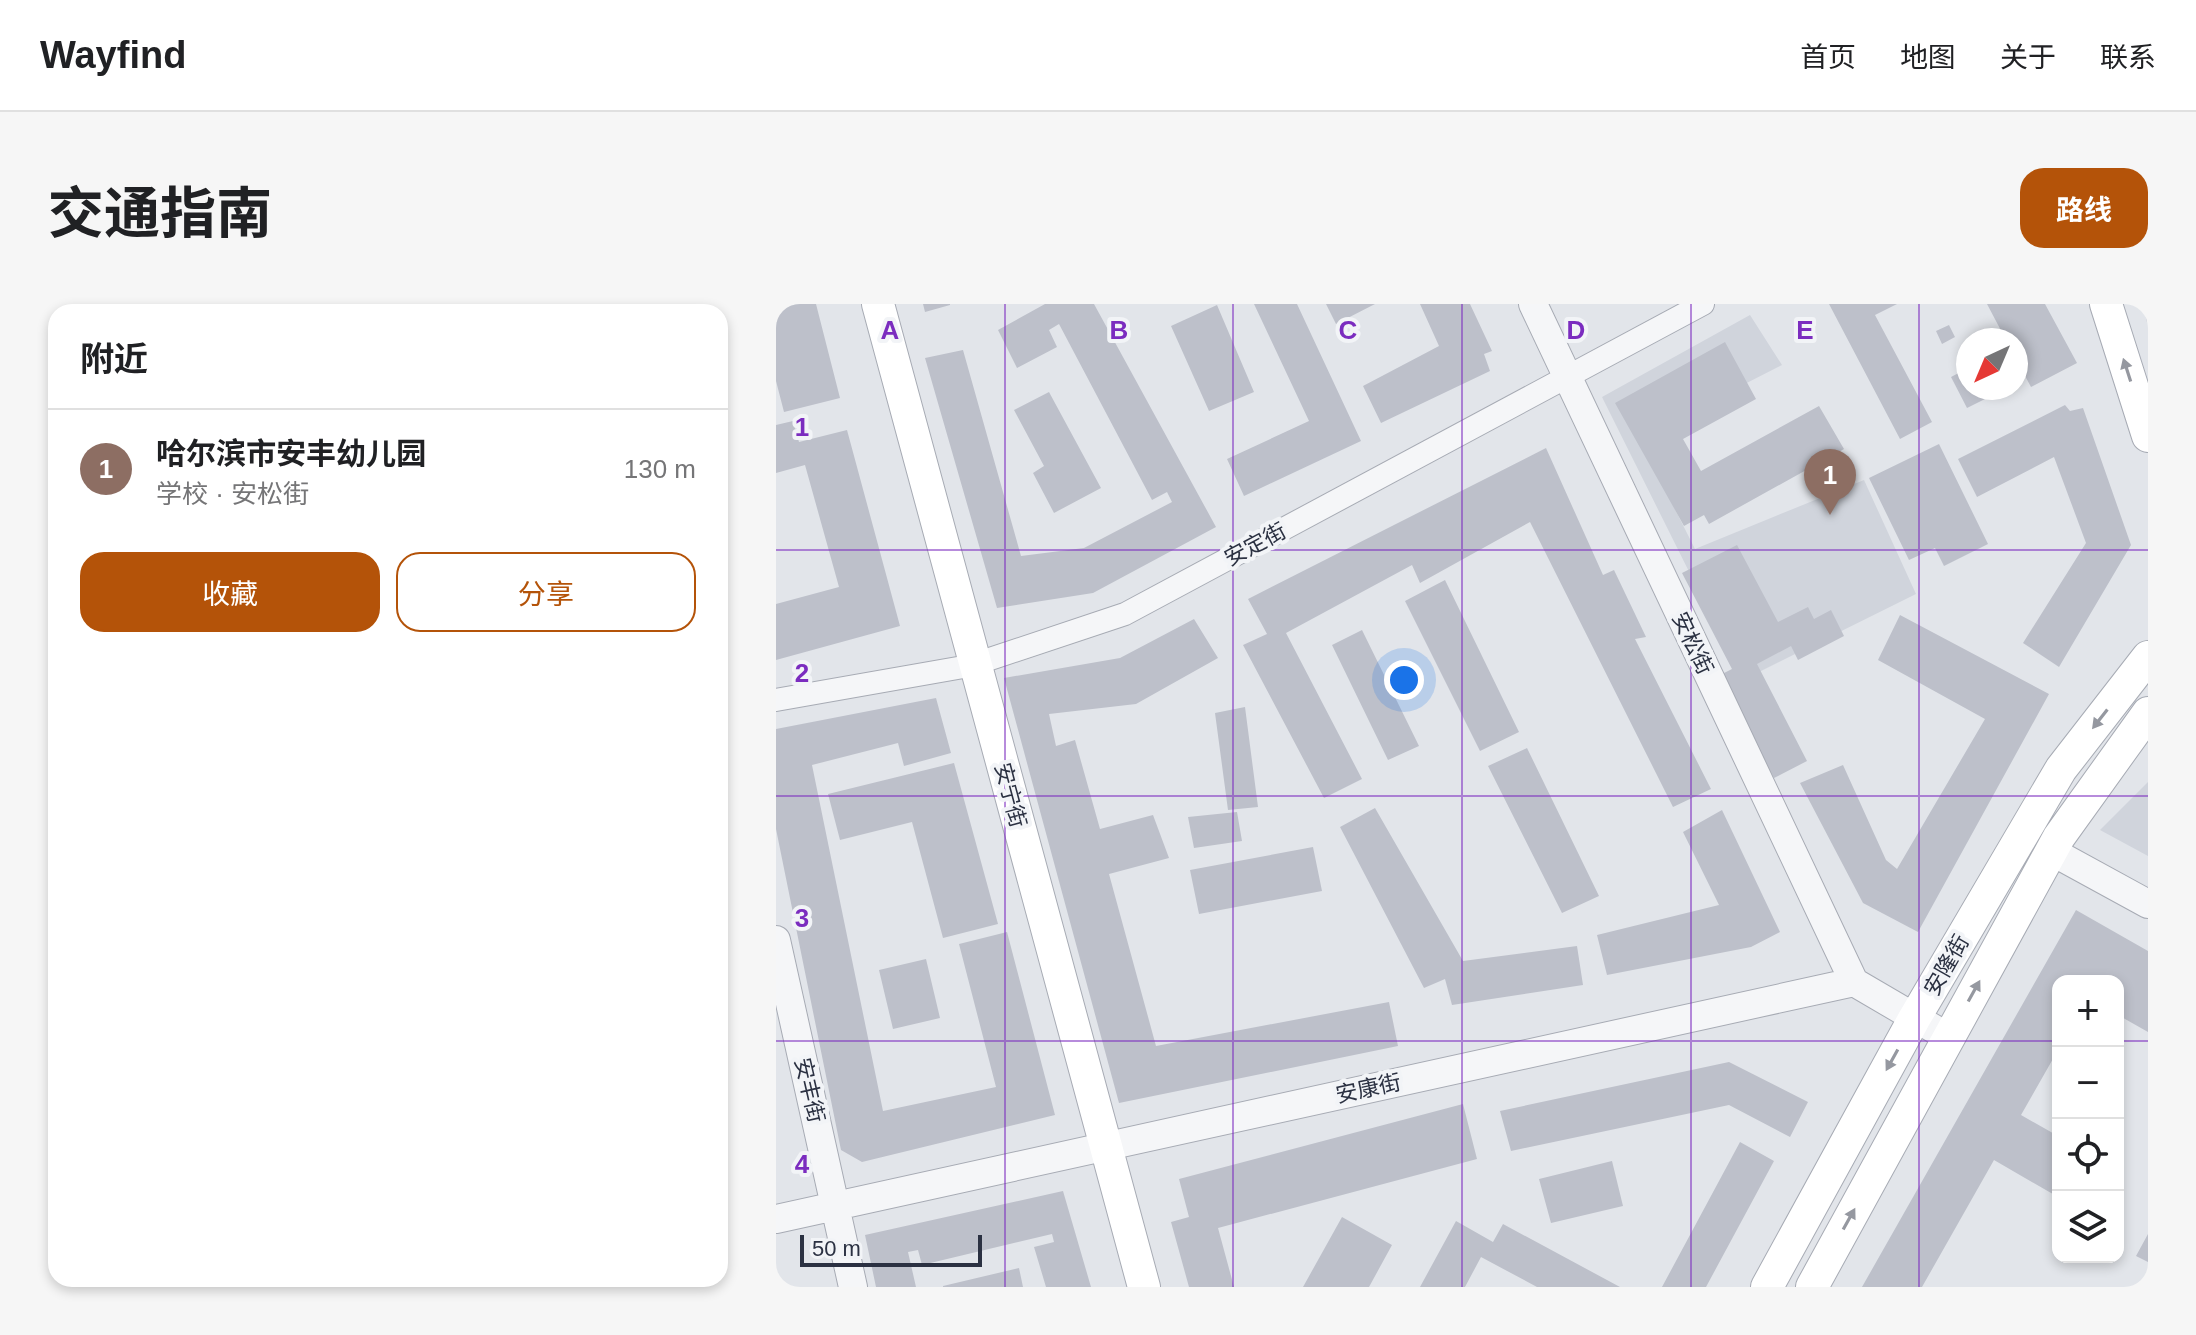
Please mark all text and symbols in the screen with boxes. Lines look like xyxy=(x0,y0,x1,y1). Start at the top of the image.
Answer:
text: Wayfind xyxy=(40,34,186,76)
text: 首页 xyxy=(1800,42,1856,73)
text: 地图 xyxy=(1900,42,1956,73)
text: 关于 xyxy=(2000,42,2056,73)
text: 联系 xyxy=(2100,42,2156,73)
button: 路线 xyxy=(2020,168,2148,248)
text: 交通指南 xyxy=(48,182,272,245)
text: A xyxy=(881,315,900,345)
text: B xyxy=(1110,315,1128,345)
text: C xyxy=(1339,315,1358,345)
text: D xyxy=(1567,315,1585,345)
text: E xyxy=(1796,315,1814,345)
north arrow xyxy=(1956,328,2028,400)
text: 附近 xyxy=(80,340,148,378)
one-way arrow xyxy=(2120,358,2132,382)
text: 1 xyxy=(795,412,809,442)
text: 哈尔滨市安丰幼儿园 xyxy=(156,437,426,470)
pin: 1 xyxy=(1804,449,1856,515)
text: 1 xyxy=(99,454,113,484)
text: 130 m xyxy=(624,454,696,484)
text: 学校 · 安松街 xyxy=(156,479,309,509)
street label: 安定街 xyxy=(1220,518,1290,571)
button: 收藏 xyxy=(80,552,380,632)
button: 分享 xyxy=(396,552,696,632)
street label: 安松街 xyxy=(1667,608,1718,678)
text: 2 xyxy=(795,658,809,688)
your location xyxy=(1384,660,1424,700)
one-way arrow xyxy=(2093,709,2109,729)
street label: 安宁街 xyxy=(990,760,1031,830)
text: 3 xyxy=(795,903,809,933)
street label: 安隆街 xyxy=(1919,930,1974,1000)
map controls xyxy=(2052,975,2124,1263)
button: + xyxy=(2052,975,2124,1047)
one-way arrow xyxy=(1967,980,1981,1002)
button: − xyxy=(2052,1047,2124,1119)
one-way arrow xyxy=(1885,1049,1899,1071)
street label: 安丰街 xyxy=(790,1055,829,1125)
street label: 安康街 xyxy=(1333,1069,1403,1108)
button: locate xyxy=(2052,1119,2124,1191)
text: 4 xyxy=(795,1149,810,1179)
button: layers xyxy=(2052,1191,2124,1263)
one-way arrow xyxy=(1842,1207,1856,1230)
scale bar xyxy=(800,1231,982,1267)
text: 50 m xyxy=(812,1236,861,1261)

